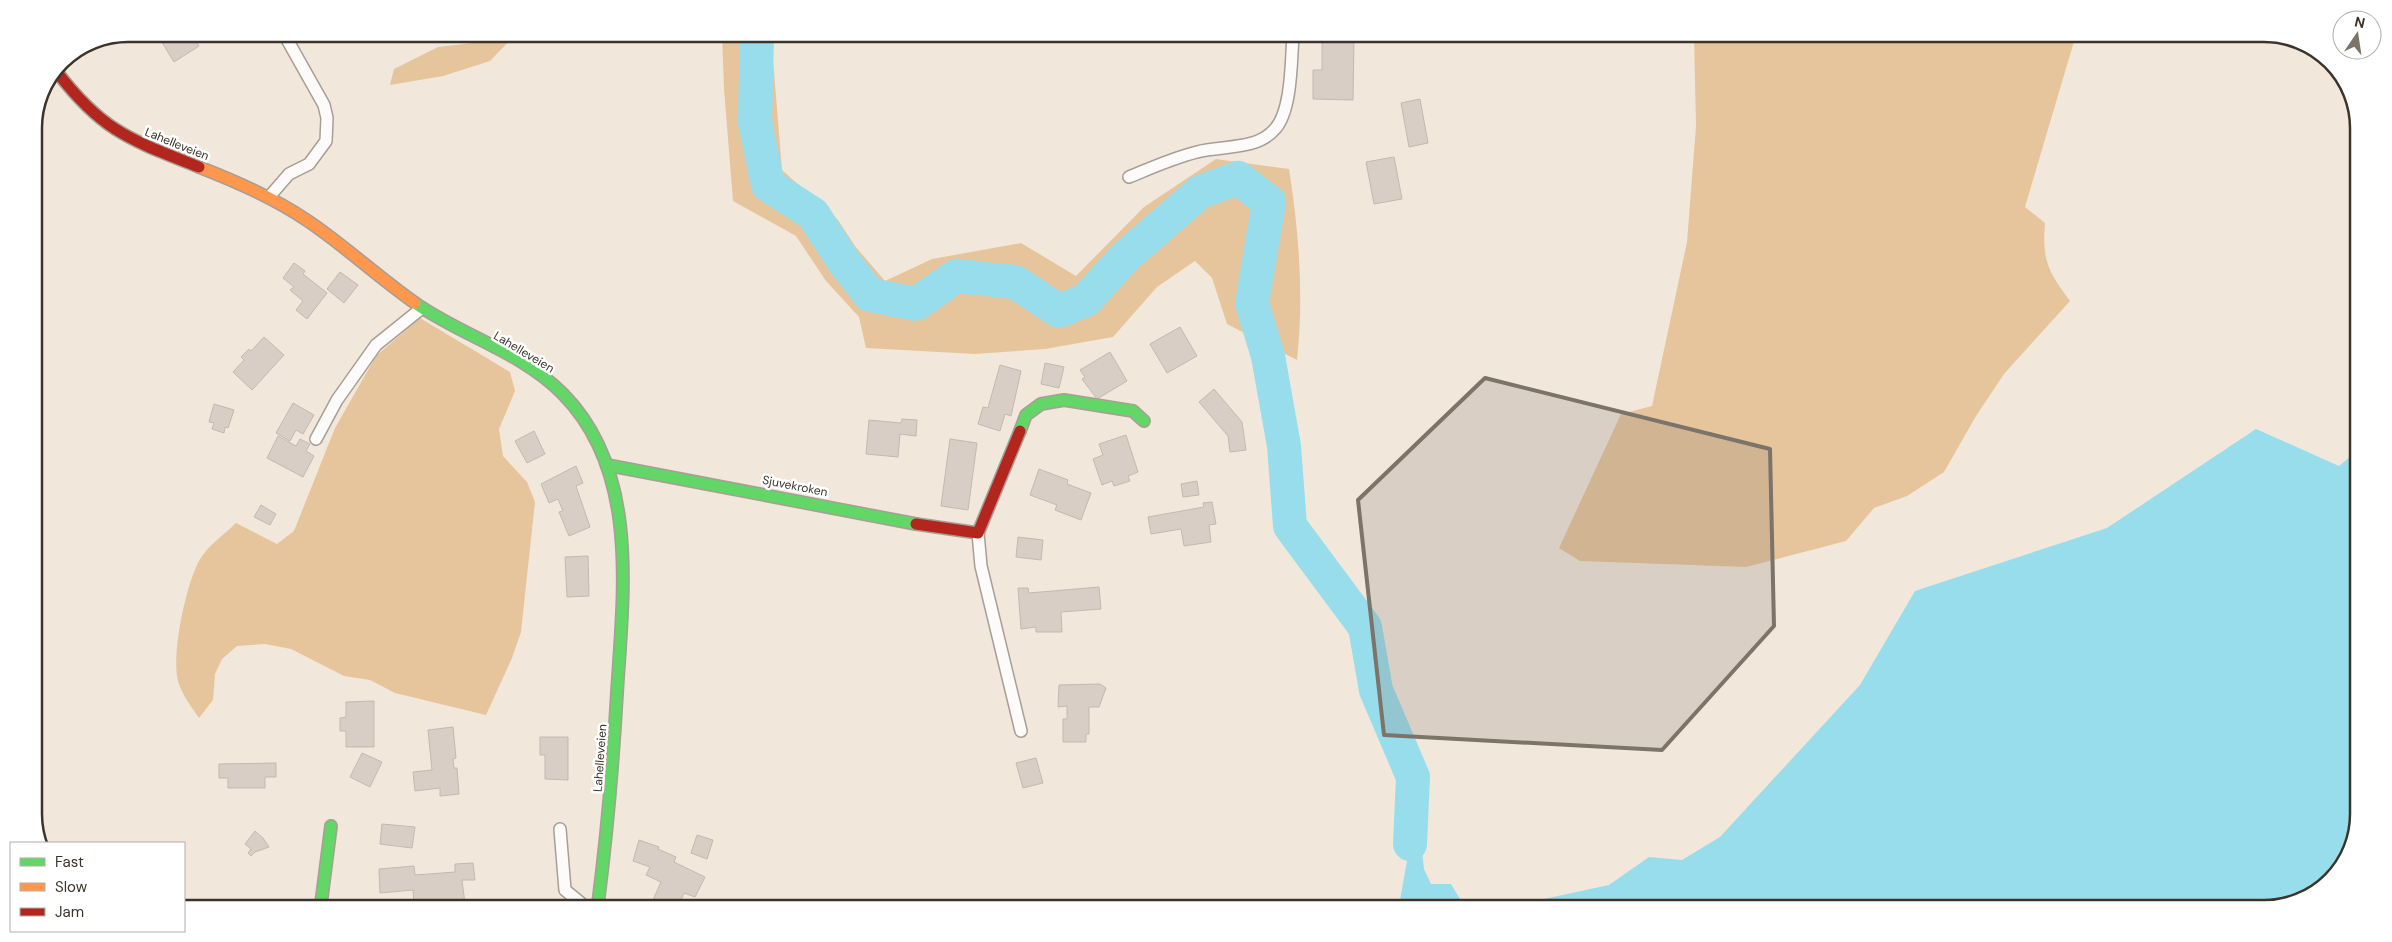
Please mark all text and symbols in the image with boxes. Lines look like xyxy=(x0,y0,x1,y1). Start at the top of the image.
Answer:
north arrow xyxy=(2332,10,2382,60)
text: N xyxy=(2353,12,2367,32)
street label: Lahelleveien xyxy=(143,124,212,164)
street label: Lahelleveien xyxy=(491,328,557,376)
street label: Sjuvekroken xyxy=(761,472,829,500)
street label: Lahelleveien xyxy=(590,723,610,792)
legend xyxy=(10,842,185,932)
text: Fast xyxy=(55,852,84,872)
text: Slow xyxy=(55,877,88,897)
text: Jam xyxy=(55,902,84,922)

